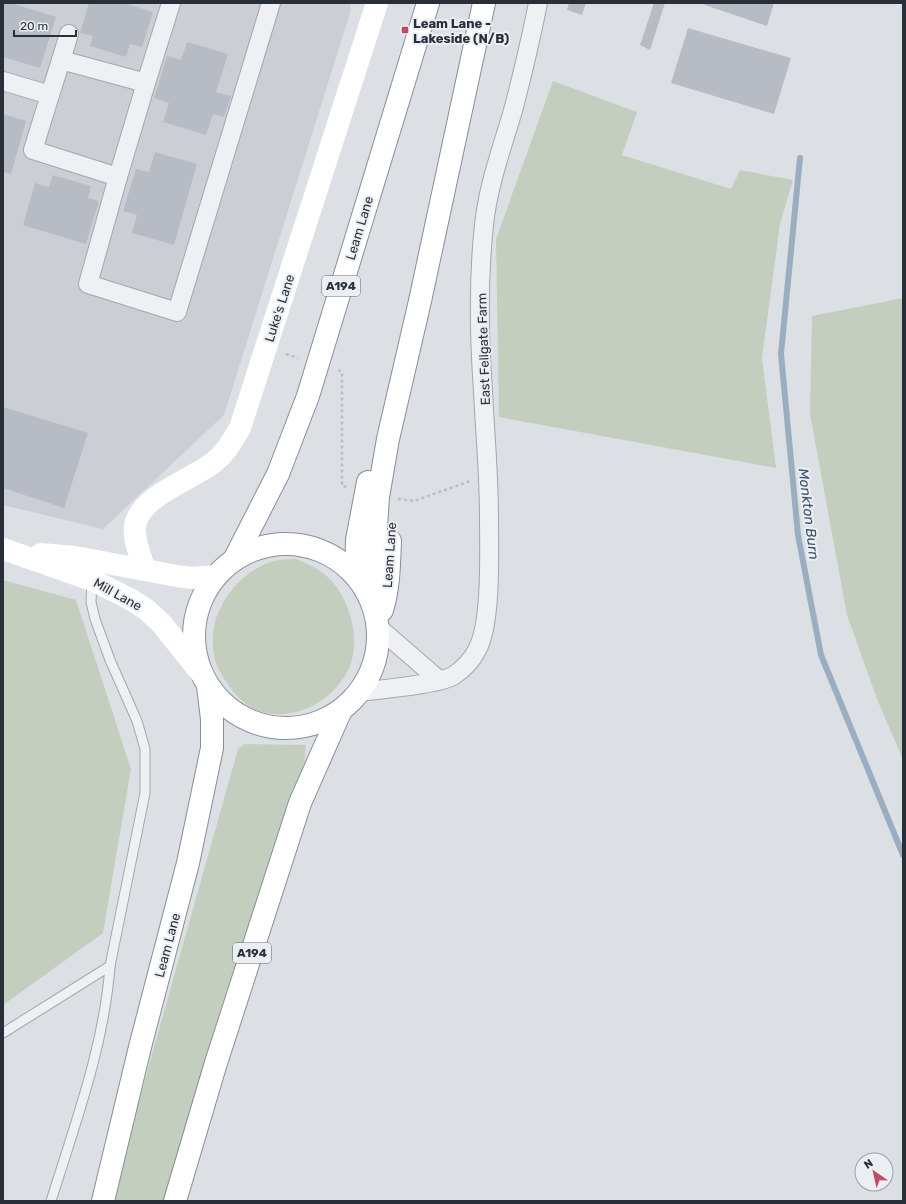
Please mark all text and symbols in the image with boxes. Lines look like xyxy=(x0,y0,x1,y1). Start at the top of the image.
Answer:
scale bar xyxy=(14,12,76,38)
place label: Leam Lane - Lakeside (N/B) xyxy=(413,16,509,46)
text: 20 m xyxy=(20,19,48,33)
marker: Leam Lane - Lakeside (N/B) xyxy=(400,25,410,35)
street label: Leam Lane xyxy=(343,194,376,262)
street label: Luke's Lane xyxy=(261,272,297,344)
road number: A194 xyxy=(322,276,360,296)
street label: East Fellgate Farm xyxy=(474,293,494,405)
water label: Monkton Burn xyxy=(794,467,823,561)
street label: Leam Lane xyxy=(380,522,399,589)
street label: Mill Lane xyxy=(91,575,144,614)
street label: Leam Lane xyxy=(152,911,183,979)
road number: A194 xyxy=(233,943,271,963)
north arrow xyxy=(854,1152,894,1192)
text: N xyxy=(862,1156,876,1172)

